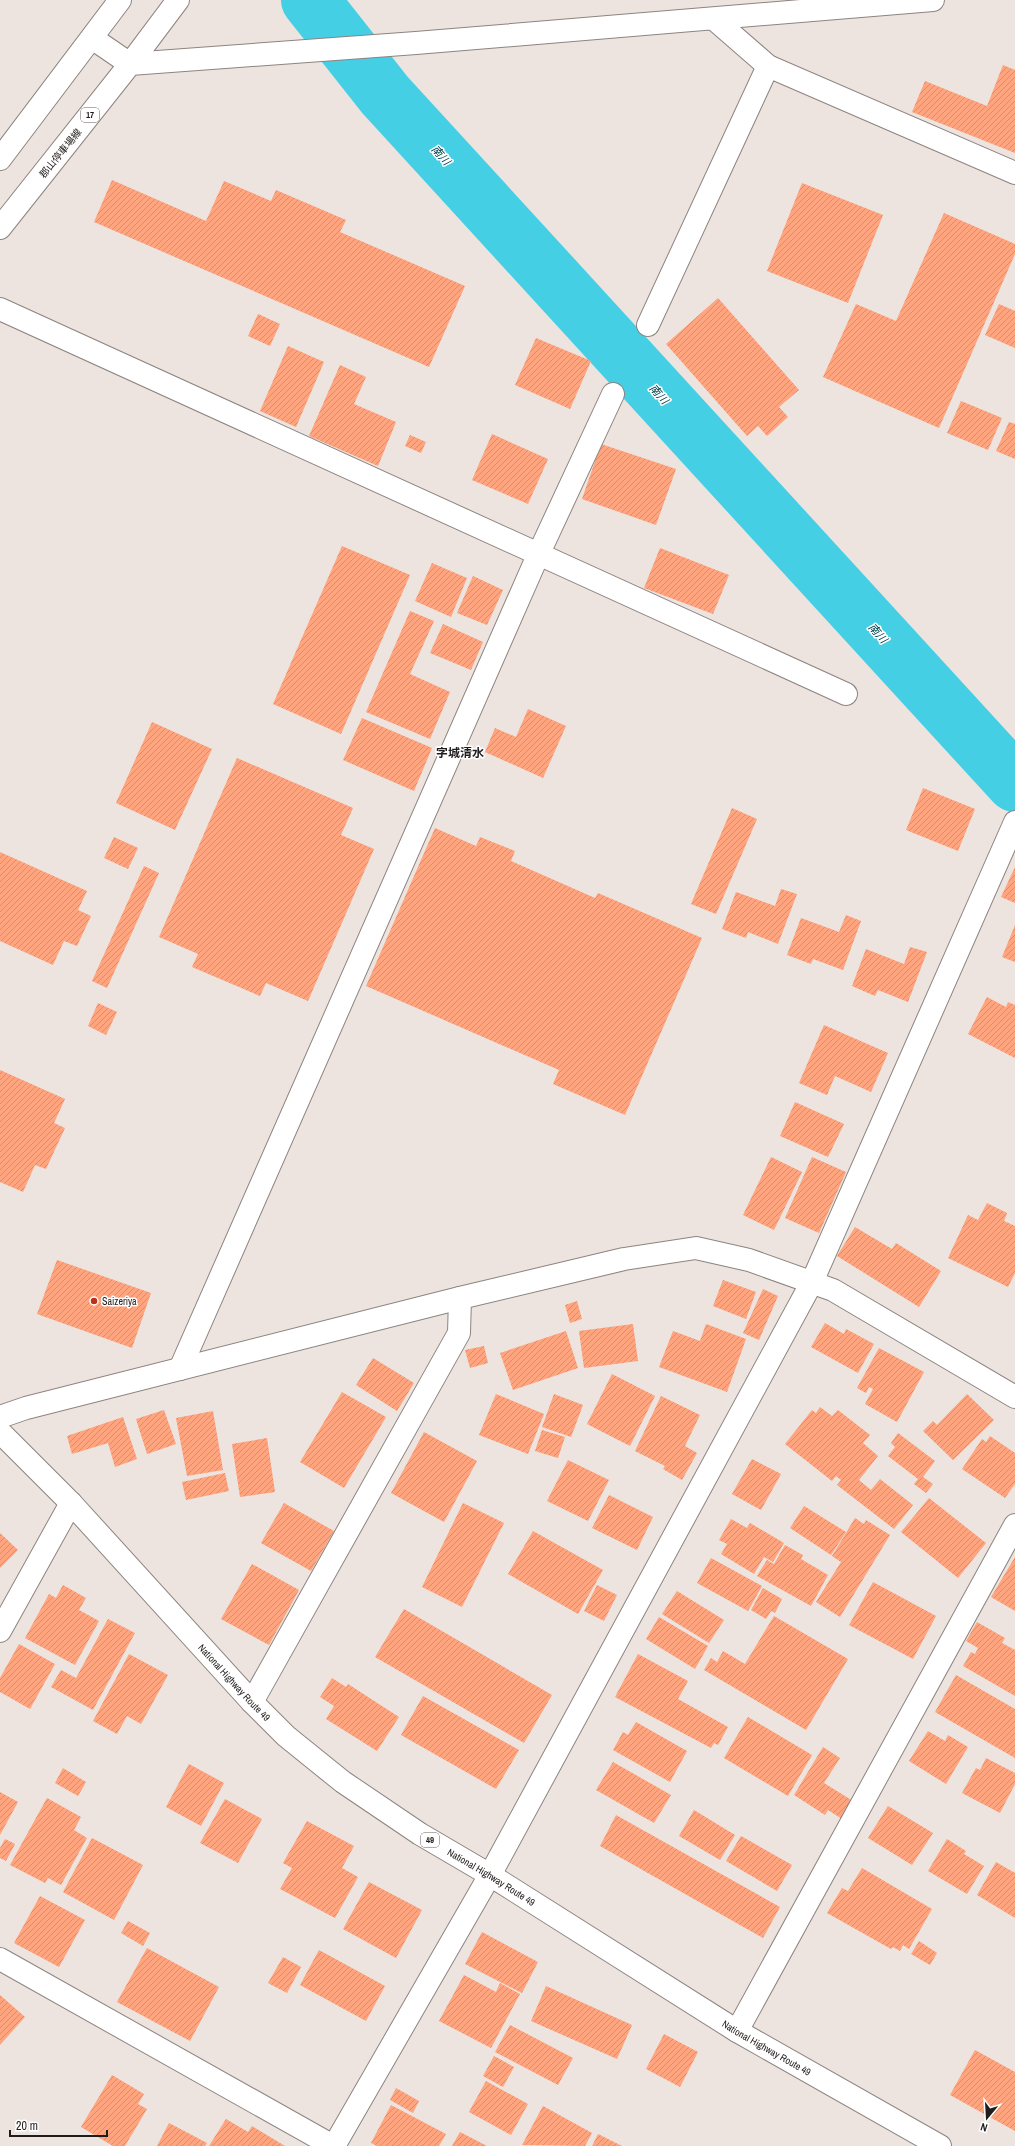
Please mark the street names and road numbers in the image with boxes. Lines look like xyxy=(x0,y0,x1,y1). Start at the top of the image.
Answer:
road number: 17 xyxy=(81,108,99,122)
street label: 郡山停車場線 xyxy=(36,126,84,181)
street label: National Highway Route 49 xyxy=(195,1641,273,1724)
road number: 49 xyxy=(421,1833,439,1847)
street label: National Highway Route 49 xyxy=(445,1846,538,1909)
street label: National Highway Route 49 xyxy=(720,2017,814,2079)

